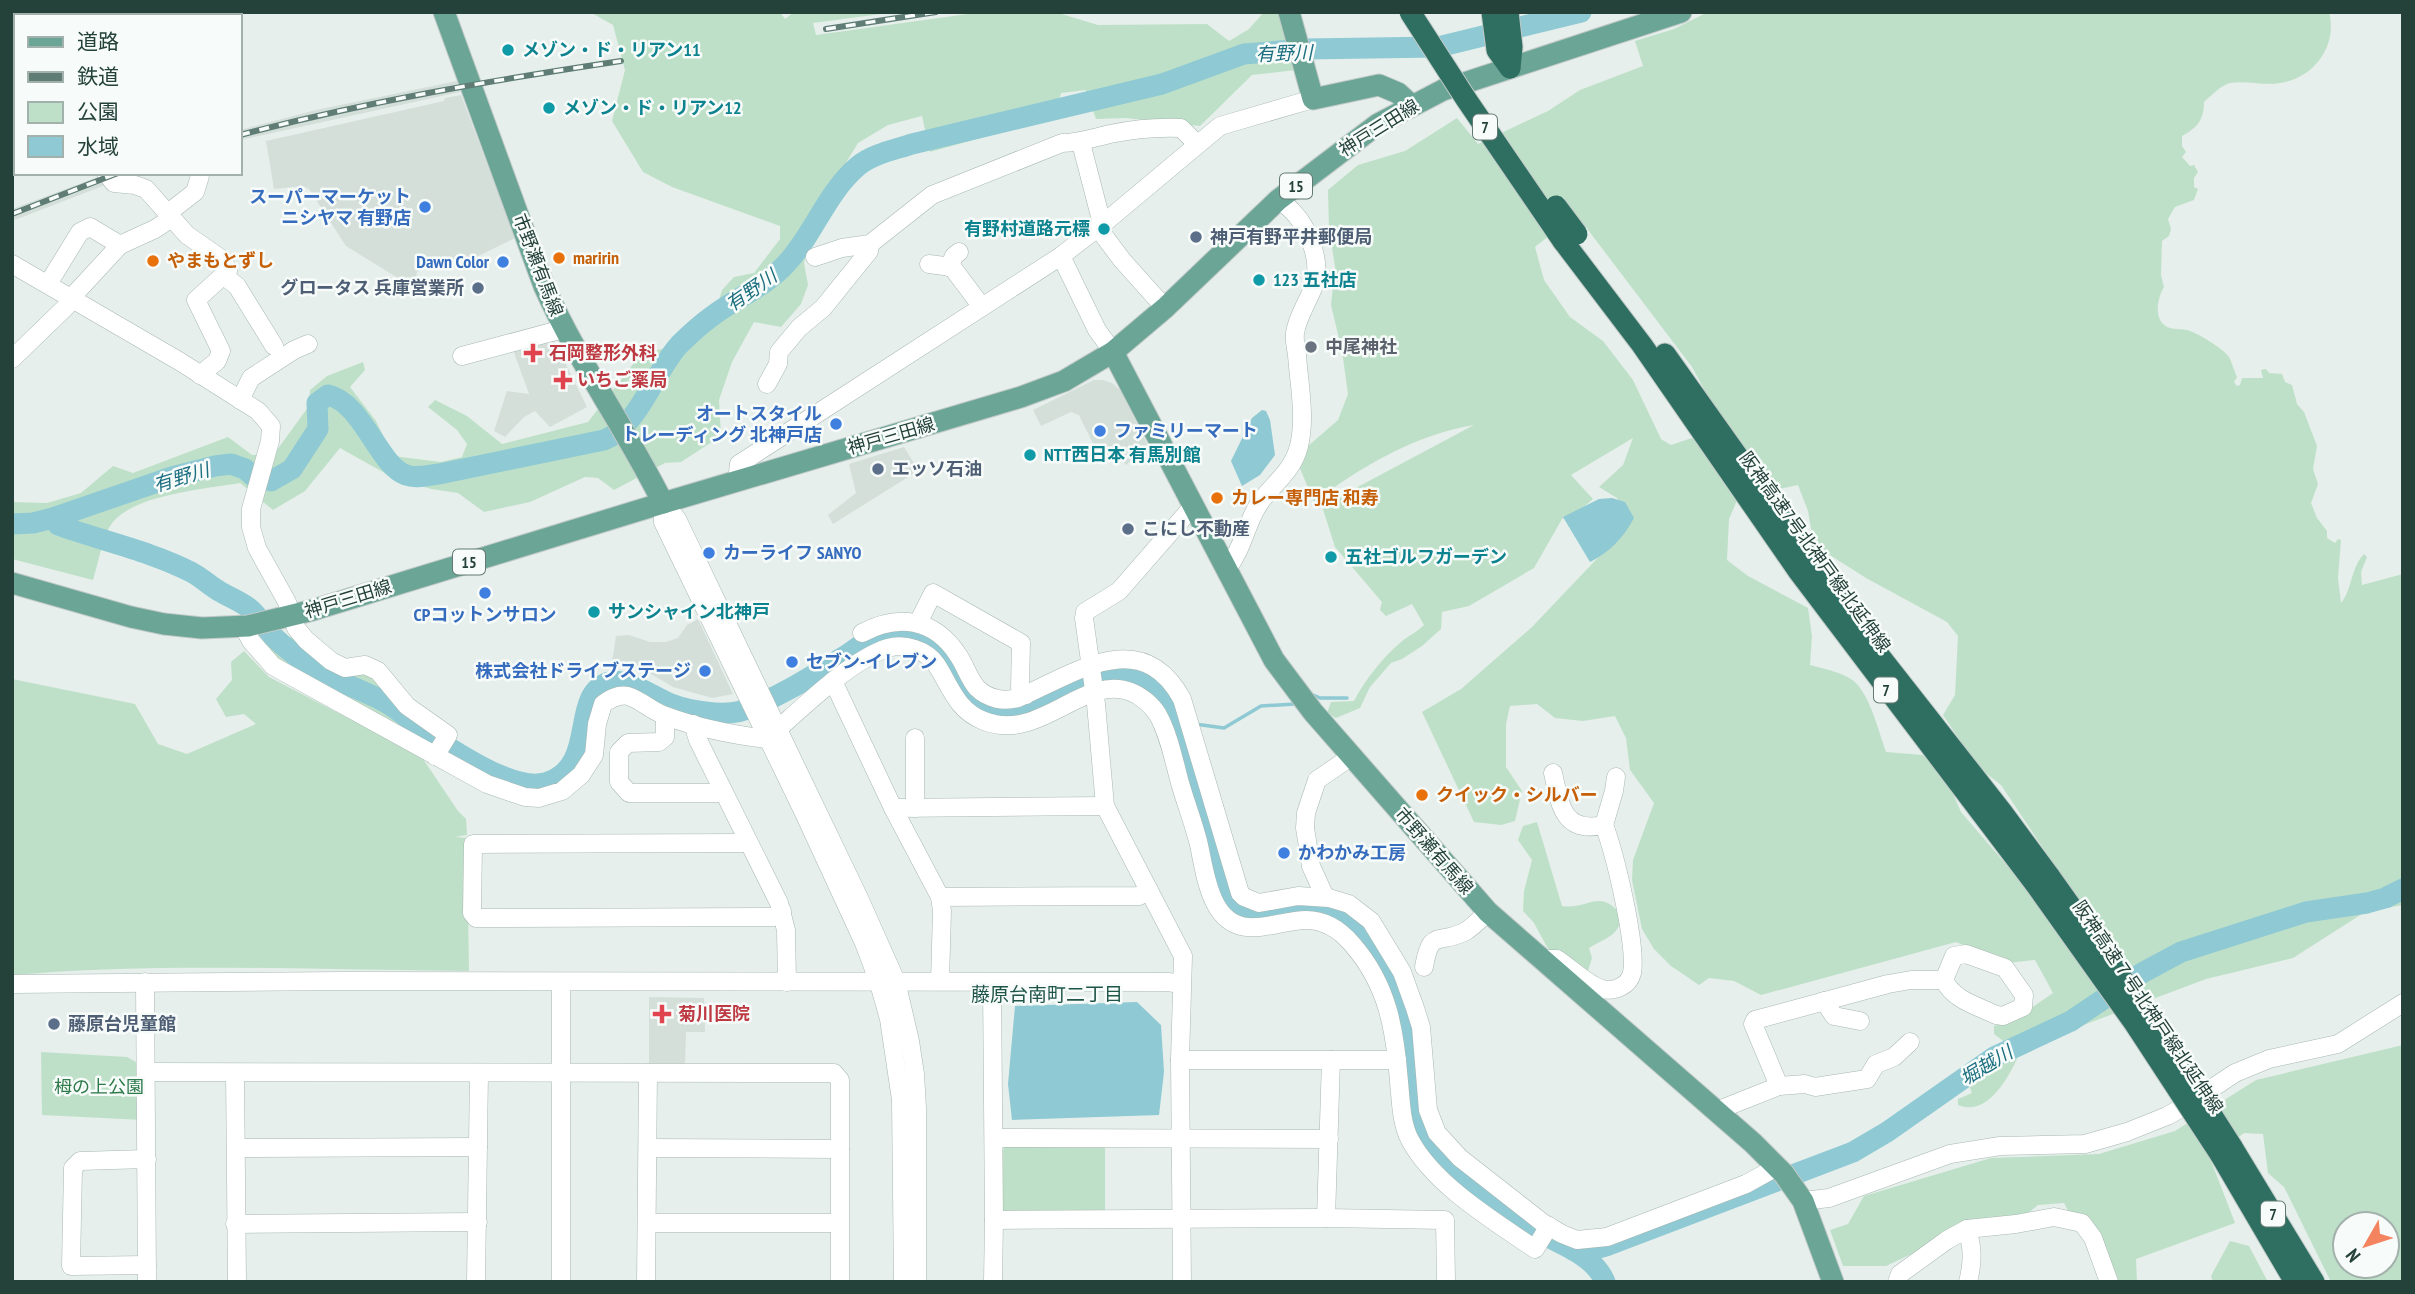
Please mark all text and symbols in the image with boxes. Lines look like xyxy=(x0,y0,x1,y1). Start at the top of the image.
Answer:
legend xyxy=(14,14,242,175)
text: 道路 xyxy=(77,28,119,55)
place label: メゾン・ド・リアン11 xyxy=(522,38,701,61)
water label: 有野川 xyxy=(1255,40,1315,66)
marker: メゾン・ド・リアン11 xyxy=(500,42,516,58)
text: 鉄道 xyxy=(77,63,119,90)
street label: 神戸三田線 xyxy=(1334,94,1423,161)
place label: メゾン・ド・リアン12 xyxy=(563,96,742,119)
text: 公園 xyxy=(77,98,119,125)
marker: メゾン・ド・リアン12 xyxy=(541,100,557,116)
road number: 7 xyxy=(1473,114,1497,140)
text: 水域 xyxy=(77,133,119,160)
road number: 15 xyxy=(1280,174,1312,198)
place label: スーパーマーケット ニシヤマ 有野店 xyxy=(249,185,411,229)
marker: スーパーマーケット ニシヤマ 有野店 xyxy=(417,199,433,215)
street label: 市野瀬有馬線 xyxy=(508,210,569,319)
place label: 有野村道路元標 xyxy=(964,217,1090,240)
marker: 有野村道路元標 xyxy=(1096,221,1112,237)
place label: 神戸有野平井郵便局 xyxy=(1210,225,1372,248)
marker: 神戸有野平井郵便局 xyxy=(1188,229,1204,245)
place label: maririn xyxy=(573,246,619,269)
place label: やまもとずし xyxy=(167,249,274,272)
place label: Dawn Color xyxy=(416,250,490,273)
marker: maririn xyxy=(551,250,567,266)
marker: やまもとずし xyxy=(145,253,161,269)
marker: Dawn Color xyxy=(495,254,511,270)
water label: 有野川 xyxy=(721,263,783,316)
place label: 123 五社店 xyxy=(1273,268,1357,291)
marker: 123 五社店 xyxy=(1251,272,1267,288)
place label: グロータス 兵庫営業所 xyxy=(280,276,464,299)
marker: グロータス 兵庫営業所 xyxy=(470,280,486,296)
place label: 中尾神社 xyxy=(1325,335,1397,358)
marker: 中尾神社 xyxy=(1303,339,1319,355)
place label: 石岡整形外科 xyxy=(549,341,657,364)
marker: 石岡整形外科 xyxy=(523,343,543,363)
place label: いちご薬局 xyxy=(577,368,667,391)
marker: いちご薬局 xyxy=(555,372,571,388)
place label: オートスタイル トレーディング 北神戸店 xyxy=(622,402,822,446)
street label: 神戸三田線 xyxy=(844,412,937,459)
marker: オートスタイル トレーディング 北神戸店 xyxy=(828,416,844,432)
place label: ファミリーマート xyxy=(1114,419,1258,442)
marker: ファミリーマート xyxy=(1092,423,1108,439)
place label: NTT西日本 有馬別館 xyxy=(1044,443,1201,466)
marker: NTT西日本 有馬別館 xyxy=(1022,447,1038,463)
street label: 阪神高速7号北神戸線北延伸線 xyxy=(1735,447,1896,656)
water label: 有野川 xyxy=(150,457,214,497)
place label: エッソ石油 xyxy=(892,457,982,480)
marker: エッソ石油 xyxy=(870,461,886,477)
place label: カレー専門店 和寿 xyxy=(1231,486,1379,509)
marker: カレー専門店 和寿 xyxy=(1209,490,1225,506)
place label: こにし不動産 xyxy=(1142,517,1250,540)
marker: こにし不動産 xyxy=(1120,521,1136,537)
place label: カーライフ SANYO xyxy=(723,541,862,564)
marker: カーライフ SANYO xyxy=(701,545,717,561)
place label: 五社ゴルフガーデン xyxy=(1345,545,1507,568)
marker: 五社ゴルフガーデン xyxy=(1323,549,1339,565)
road number: 15 xyxy=(453,550,485,575)
street label: 神戸三田線 xyxy=(301,574,394,623)
marker: CPコットンサロン xyxy=(477,585,493,601)
place label: サンシャイン北神戸 xyxy=(608,600,770,623)
place label: CPコットンサロン xyxy=(414,603,556,626)
marker: サンシャイン北神戸 xyxy=(586,604,602,620)
place label: セブン-イレブン xyxy=(806,650,937,673)
marker: セブン-イレブン xyxy=(784,654,800,670)
place label: 株式会社ドライブステージ xyxy=(475,659,691,682)
marker: 株式会社ドライブステージ xyxy=(697,663,713,679)
road number: 7 xyxy=(1874,678,1898,702)
place label: クイック・シルバー xyxy=(1436,783,1598,806)
marker: クイック・シルバー xyxy=(1414,787,1430,803)
street label: 市野瀬有馬線 xyxy=(1390,802,1478,899)
place label: かわかみ工房 xyxy=(1298,841,1406,864)
marker: かわかみ工房 xyxy=(1276,845,1292,861)
street label: 阪神高速７号北神戸線北延伸線 xyxy=(2068,896,2228,1118)
district label: 藤原台南町二丁目 xyxy=(971,982,1123,1006)
place label: 菊川医院 xyxy=(678,1002,750,1025)
marker: 菊川医院 xyxy=(652,1004,672,1024)
place label: 藤原台児童館 xyxy=(68,1012,176,1035)
marker: 藤原台児童館 xyxy=(46,1016,62,1032)
water label: 堀越川 xyxy=(1955,1039,2018,1090)
park label: 栂の上公園 xyxy=(54,1075,144,1098)
road number: 7 xyxy=(2261,1202,2285,1226)
north arrow xyxy=(2331,1210,2401,1280)
text: N xyxy=(2340,1244,2365,1267)

